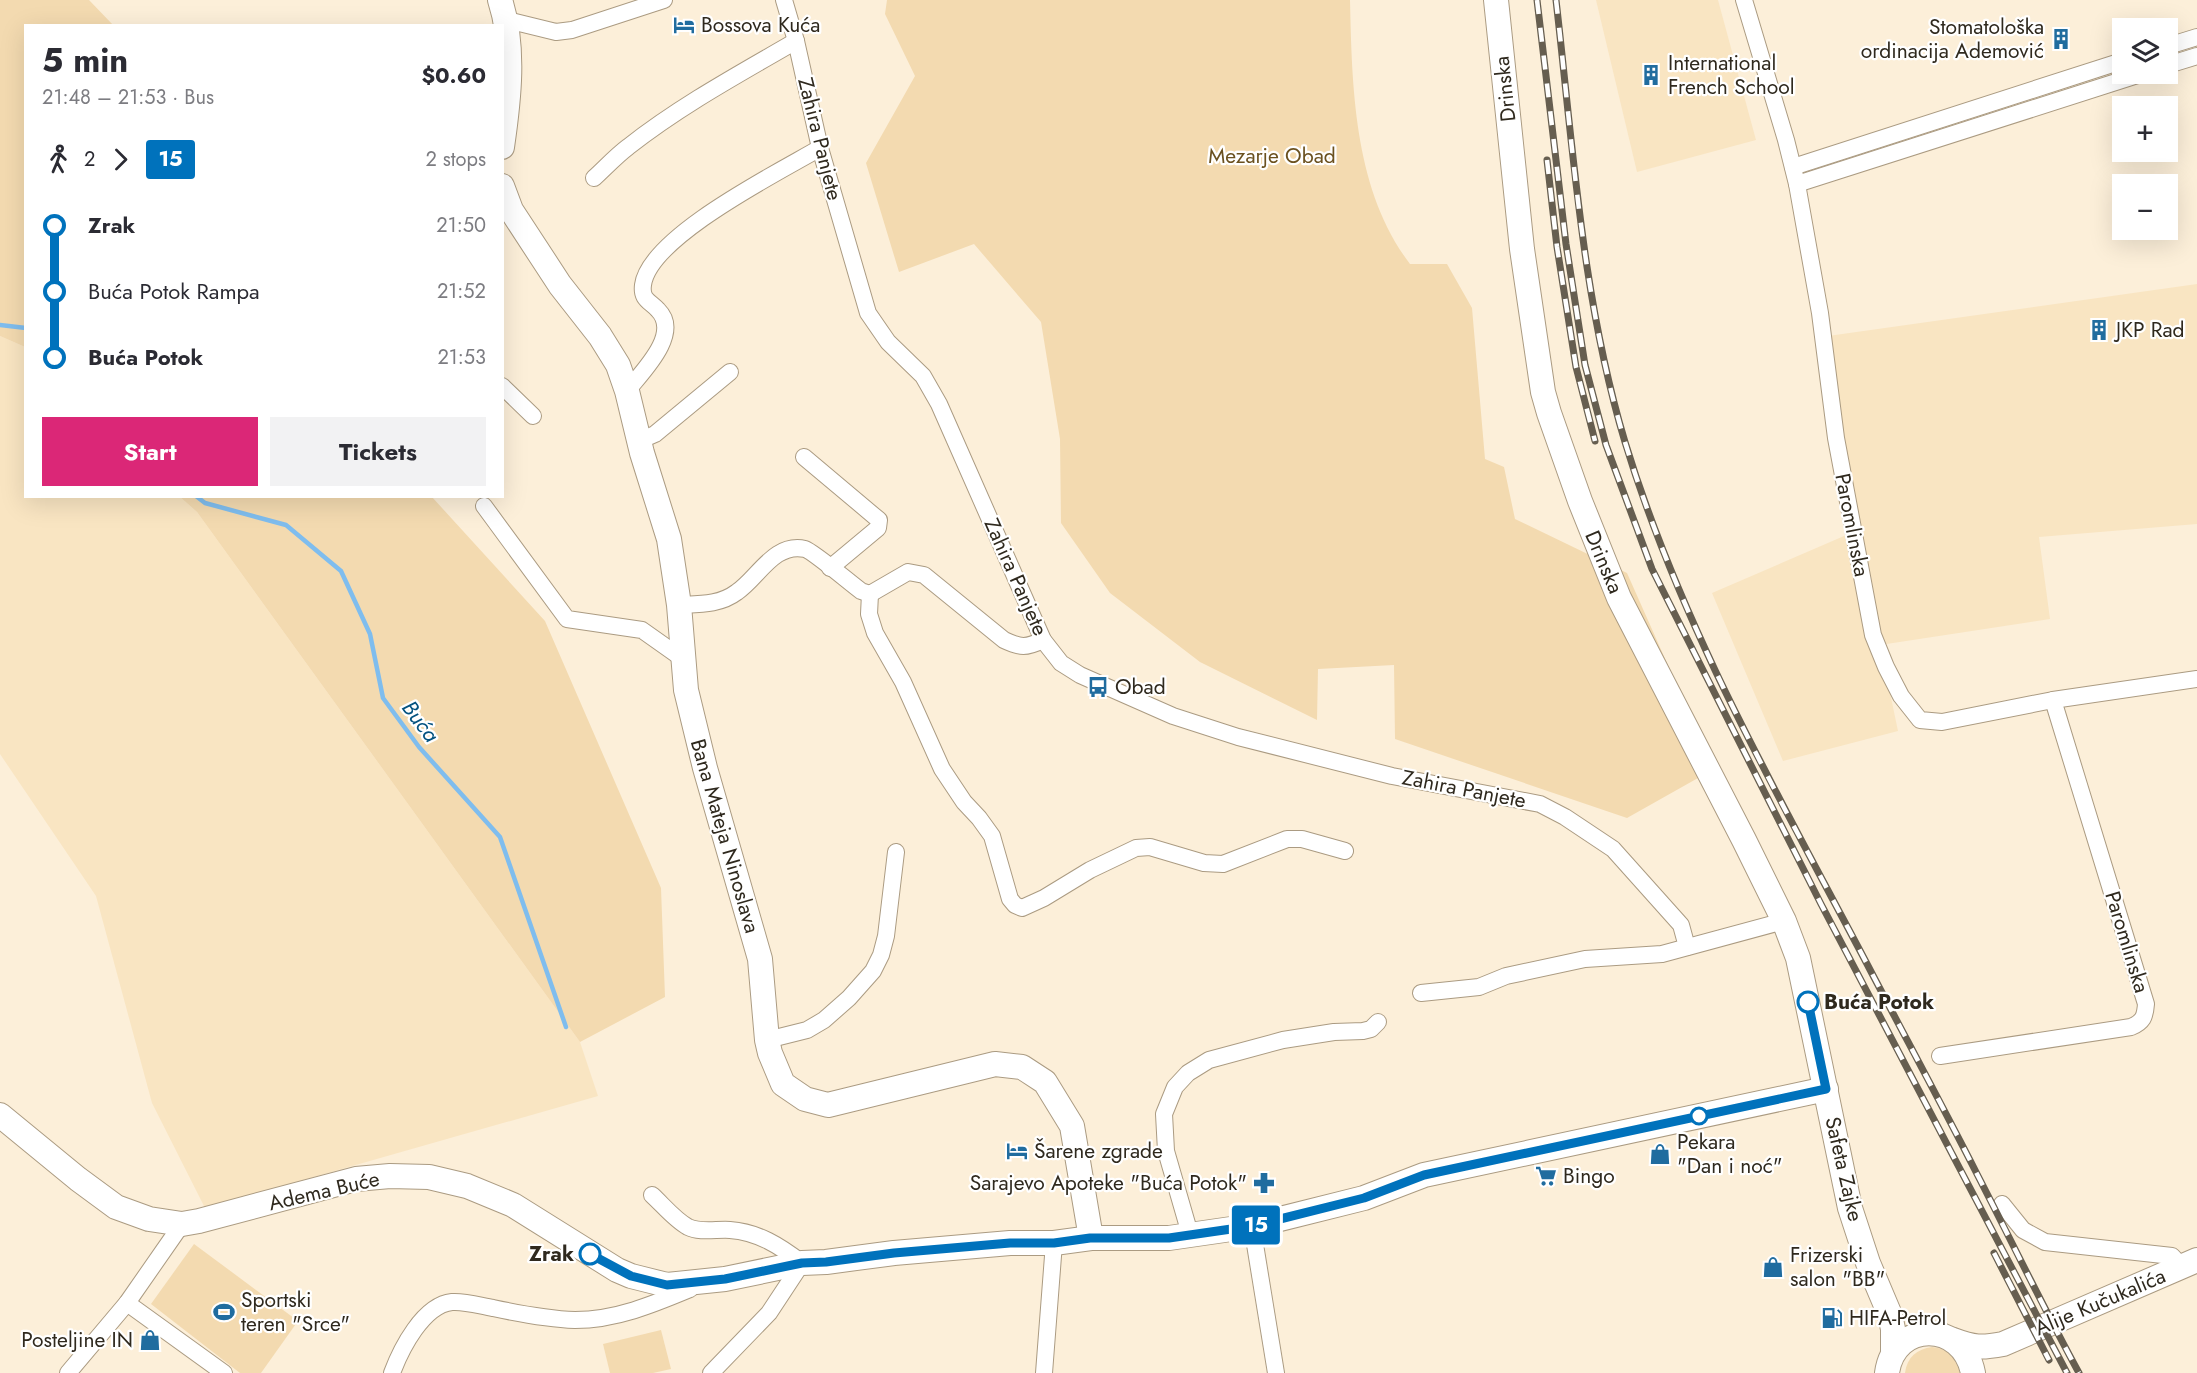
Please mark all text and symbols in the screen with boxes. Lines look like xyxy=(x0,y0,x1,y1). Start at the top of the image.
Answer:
place label: Bossova Kuća xyxy=(701,10,820,40)
place label: Stomatološka ordinacija Ademović xyxy=(1861,12,2044,66)
hotel icon: Bossova Kuća xyxy=(672,13,696,37)
map controls xyxy=(2112,18,2178,240)
button: layers xyxy=(2112,18,2178,84)
building icon: Stomatološka ordinacija Ademović xyxy=(2049,27,2073,51)
text: 5 min xyxy=(42,37,128,84)
place label: International French School xyxy=(1668,48,1795,102)
street label: Drinska xyxy=(1487,55,1523,123)
text: $0.60 xyxy=(421,59,486,91)
building icon: International French School xyxy=(1639,63,1663,87)
street label: Zahira Panjete xyxy=(790,74,850,204)
text: 21:48 – 21:53 · Bus xyxy=(42,83,214,112)
button: + xyxy=(2112,96,2178,162)
park label: Mezarje Obad xyxy=(1208,141,1336,171)
icon: walk xyxy=(42,143,75,176)
icon: forward xyxy=(104,143,137,176)
text: 15 xyxy=(158,144,183,174)
text: 2 xyxy=(84,145,95,174)
text: 2 stops xyxy=(425,145,486,174)
button: − xyxy=(2112,174,2178,240)
text: Zrak xyxy=(88,209,135,241)
text: 21:50 xyxy=(436,211,486,240)
text: Buća Potok Rampa xyxy=(88,275,260,307)
text: 21:52 xyxy=(437,277,486,306)
place label: JKP Rad xyxy=(2113,315,2185,345)
building icon: JKP Rad xyxy=(2087,318,2111,342)
text: Buća Potok xyxy=(88,341,203,373)
text: 21:53 xyxy=(437,343,486,372)
button: Start xyxy=(42,417,258,486)
button: Tickets xyxy=(270,417,486,486)
street label: Paromlinska xyxy=(1827,471,1877,579)
street label: Zahira Panjete xyxy=(977,514,1055,641)
street label: Drinska xyxy=(1577,526,1631,598)
place label: Obad xyxy=(1115,672,1166,702)
bus stop icon: Obad xyxy=(1086,675,1110,699)
water label: Buća xyxy=(395,693,447,749)
street label: Bana Mateja Ninoslava xyxy=(683,735,767,937)
street label: Zahira Panjete xyxy=(1400,762,1529,816)
street label: Paromlinska xyxy=(2097,887,2157,997)
place label: Buća Potok xyxy=(1824,987,1934,1017)
marker: Buća Potok xyxy=(1797,991,1819,1013)
unlabelled marker xyxy=(1690,1107,1708,1125)
street label: Safeta Zajke xyxy=(1817,1114,1871,1224)
place label: Pekara "Dan i noć" xyxy=(1677,1127,1783,1181)
place label: Šarene zgrade xyxy=(1034,1136,1163,1166)
hotel icon: Šarene zgrade xyxy=(1005,1139,1029,1163)
shop icon: Pekara "Dan i noć" xyxy=(1648,1142,1672,1166)
place label: Bingo xyxy=(1563,1161,1615,1191)
street label: Adema Buće xyxy=(266,1164,383,1218)
supermarket icon: Bingo xyxy=(1534,1164,1558,1188)
place label: Sarajevo Apoteke "Buća Potok" xyxy=(970,1168,1247,1198)
pharmacy icon: Sarajevo Apoteke "Buća Potok" xyxy=(1252,1171,1276,1195)
line badge: 15 xyxy=(1229,1206,1283,1244)
text: 15 xyxy=(1244,1210,1268,1240)
place label: Zrak xyxy=(529,1239,574,1269)
place label: Frizerski salon "BB" xyxy=(1790,1240,1885,1294)
marker: Zrak xyxy=(579,1243,601,1265)
shop icon: Frizerski salon "BB" xyxy=(1761,1255,1785,1279)
street label: Alije Kučukalića xyxy=(2030,1261,2170,1343)
place label: Sportski teren "Srce" xyxy=(241,1285,350,1339)
sports icon: Sportski teren "Srce" xyxy=(212,1300,236,1324)
place label: HIFA-Petrol xyxy=(1849,1303,1946,1333)
fuel station icon: HIFA-Petrol xyxy=(1820,1306,1844,1330)
place label: Posteljine IN xyxy=(21,1325,133,1355)
shop icon: Posteljine IN xyxy=(138,1328,162,1352)

